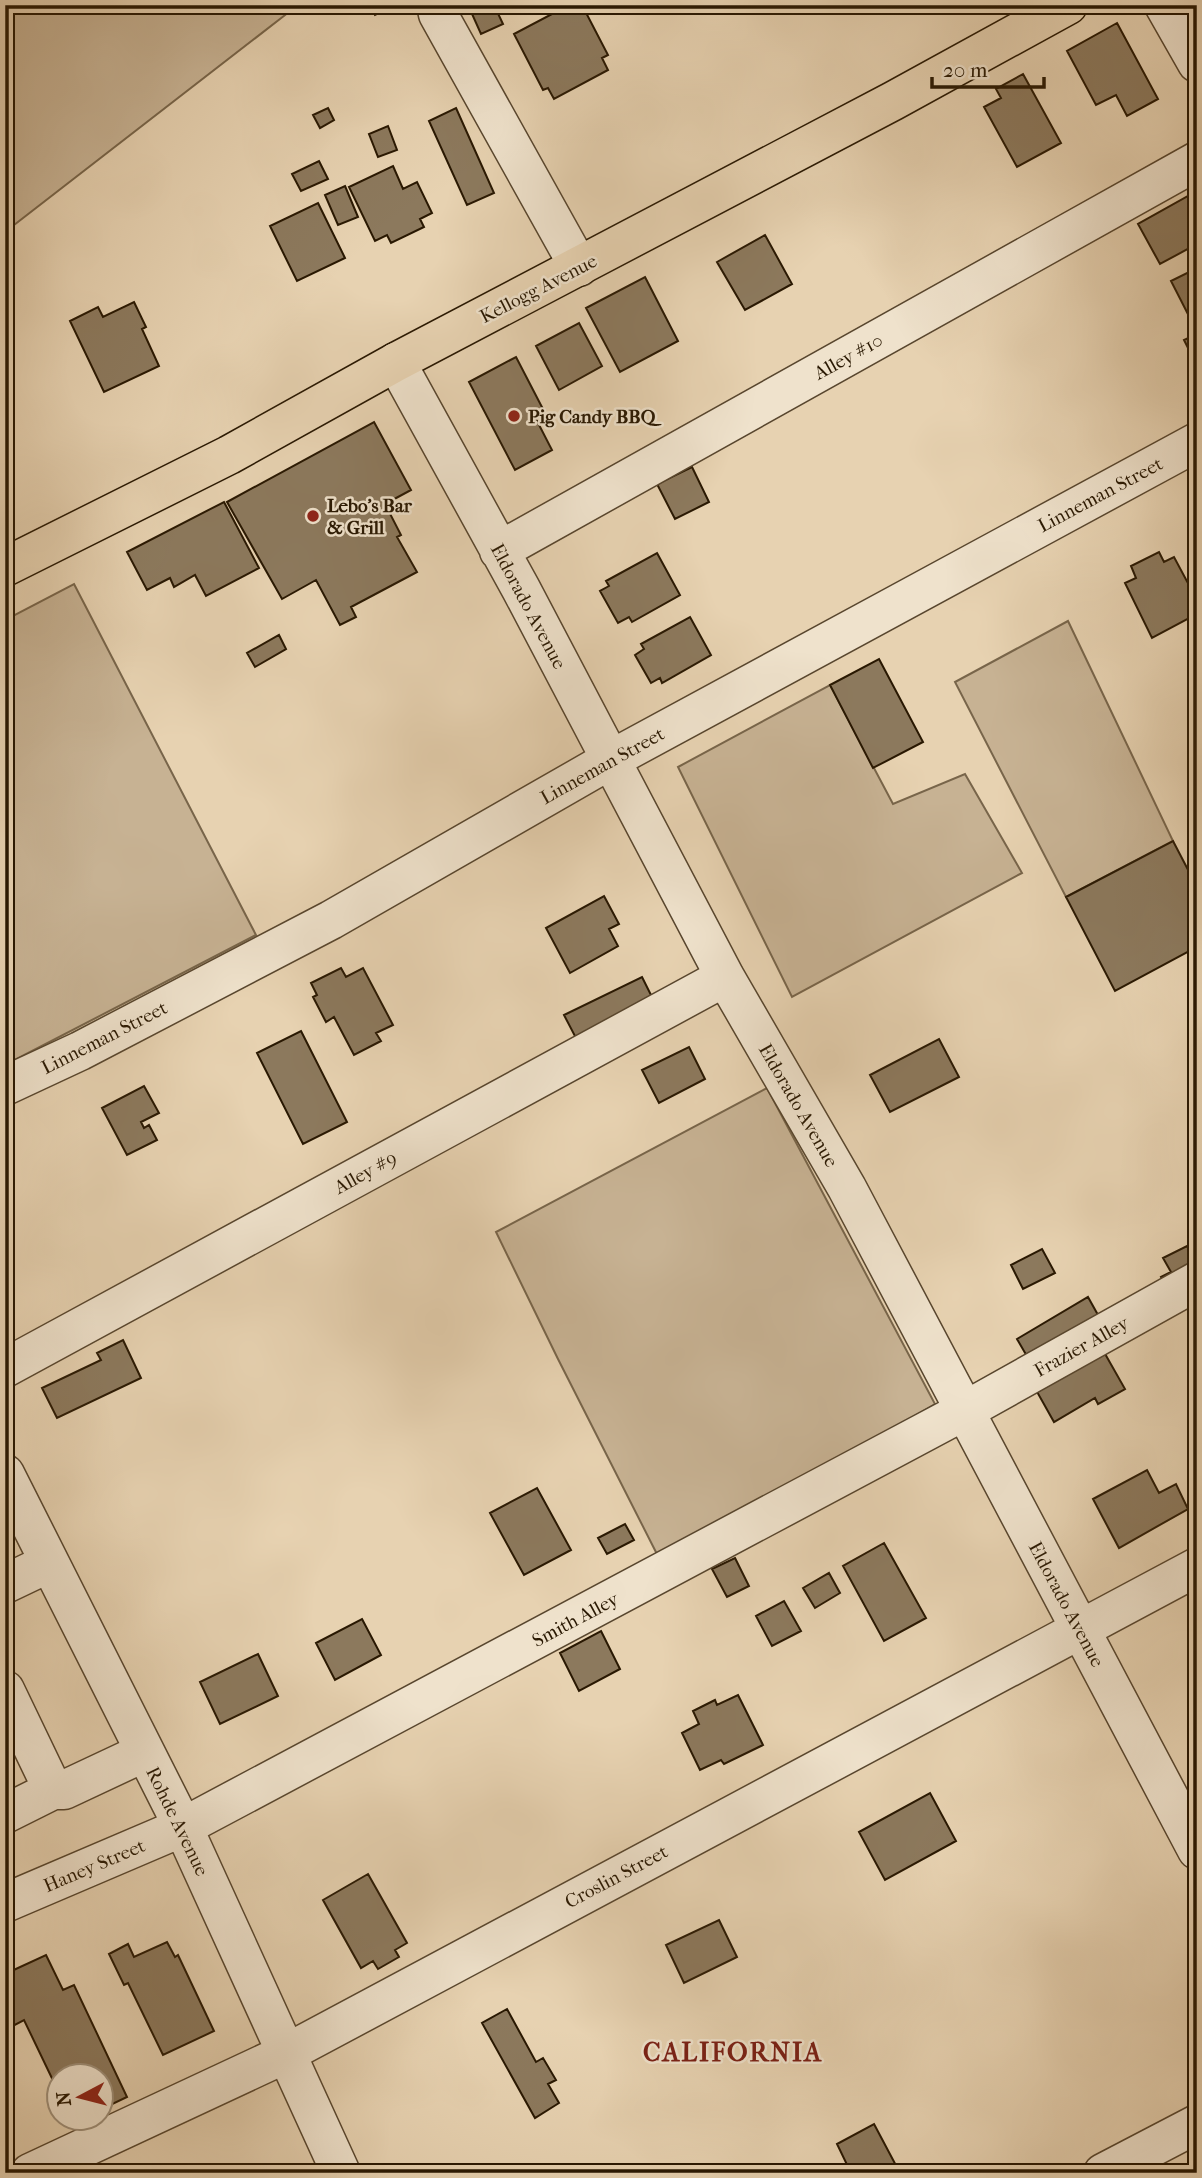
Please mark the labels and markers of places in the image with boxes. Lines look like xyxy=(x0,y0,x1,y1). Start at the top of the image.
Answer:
place label: Pig Candy BBQ xyxy=(528,406,662,428)
marker: Pig Candy BBQ xyxy=(506,408,522,424)
place label: Lebo's Bar & Grill xyxy=(327,495,413,539)
marker: Lebo's Bar & Grill xyxy=(305,508,321,524)

